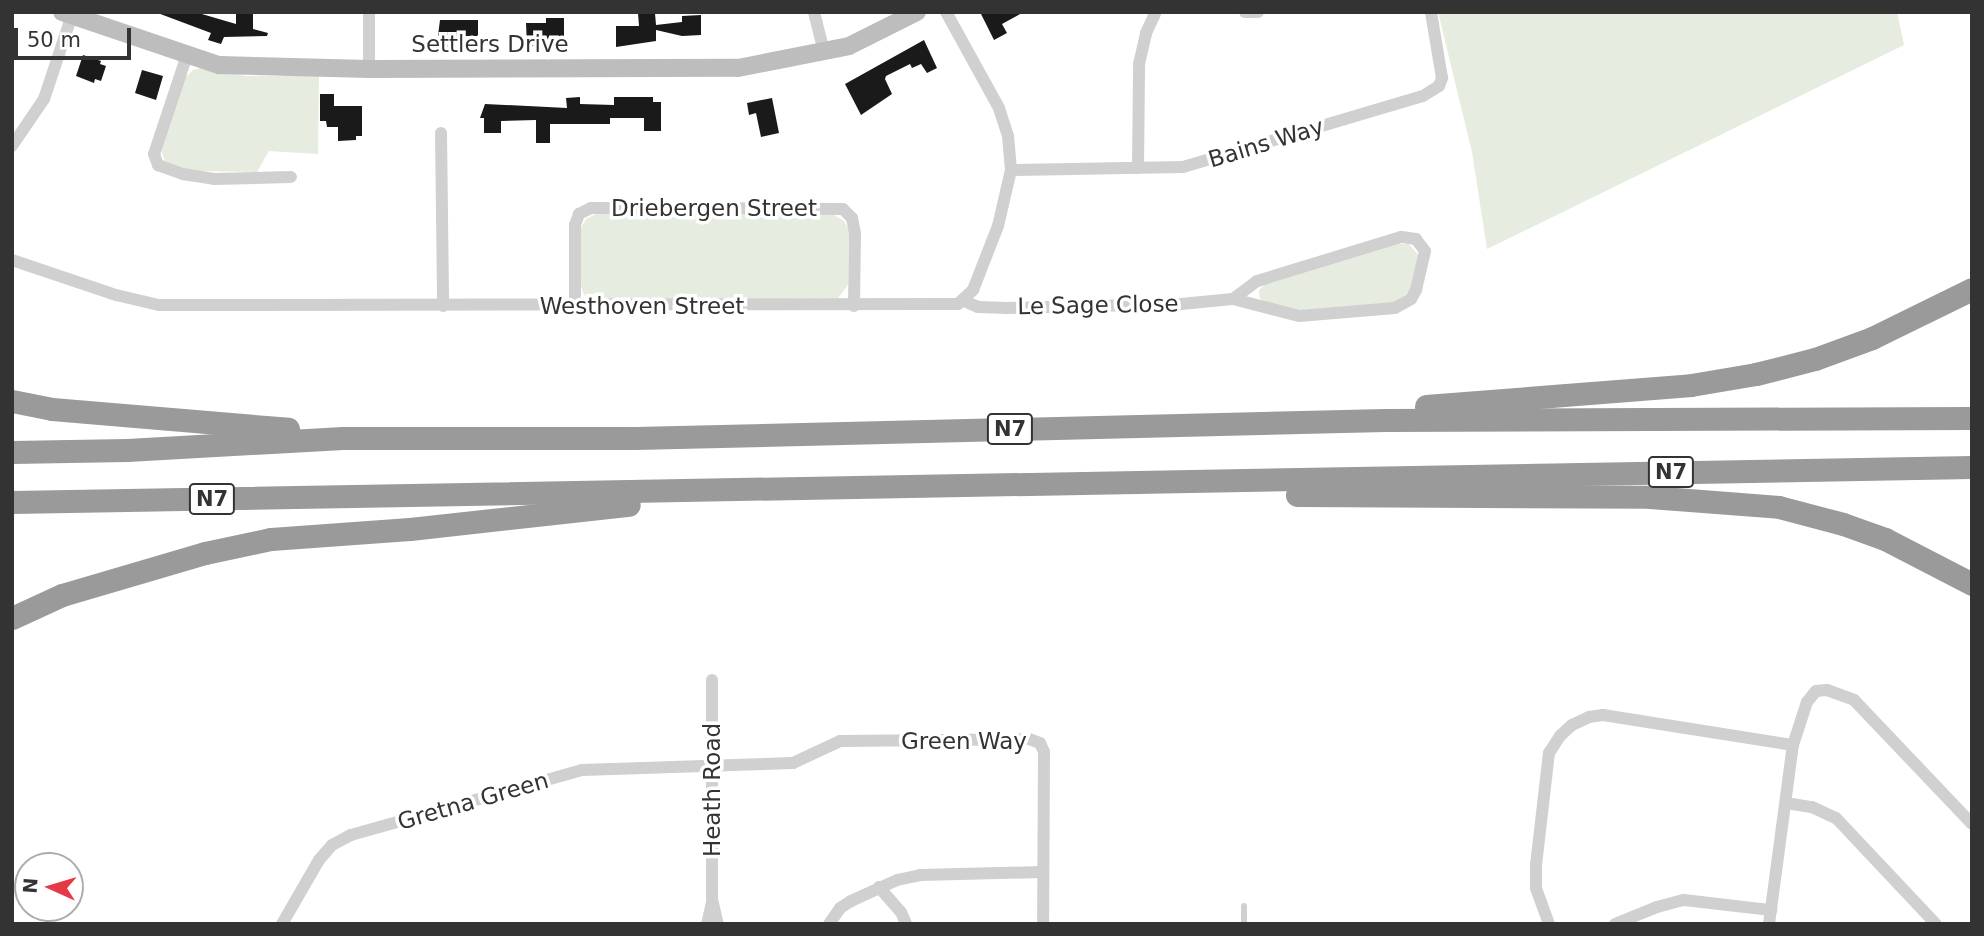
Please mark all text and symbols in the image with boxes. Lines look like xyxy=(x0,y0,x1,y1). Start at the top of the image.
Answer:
scale bar xyxy=(18,14,135,58)
text: 50 m xyxy=(27,28,81,52)
street label: Settlers Drive xyxy=(411,30,569,58)
street label: Bains Way xyxy=(1205,112,1327,174)
street label: Driebergen Street xyxy=(611,194,817,222)
street label: Le Sage Close xyxy=(1017,290,1179,320)
street label: Westhoven Street xyxy=(540,292,744,320)
road number: N7 xyxy=(986,412,1034,446)
road number: N7 xyxy=(1646,454,1696,490)
road number: N7 xyxy=(188,482,236,516)
street label: Heath Road xyxy=(698,723,726,857)
street label: Green Way xyxy=(901,727,1027,755)
street label: Gretna Green xyxy=(394,766,552,836)
north arrow xyxy=(14,852,84,922)
text: N xyxy=(19,877,42,894)

